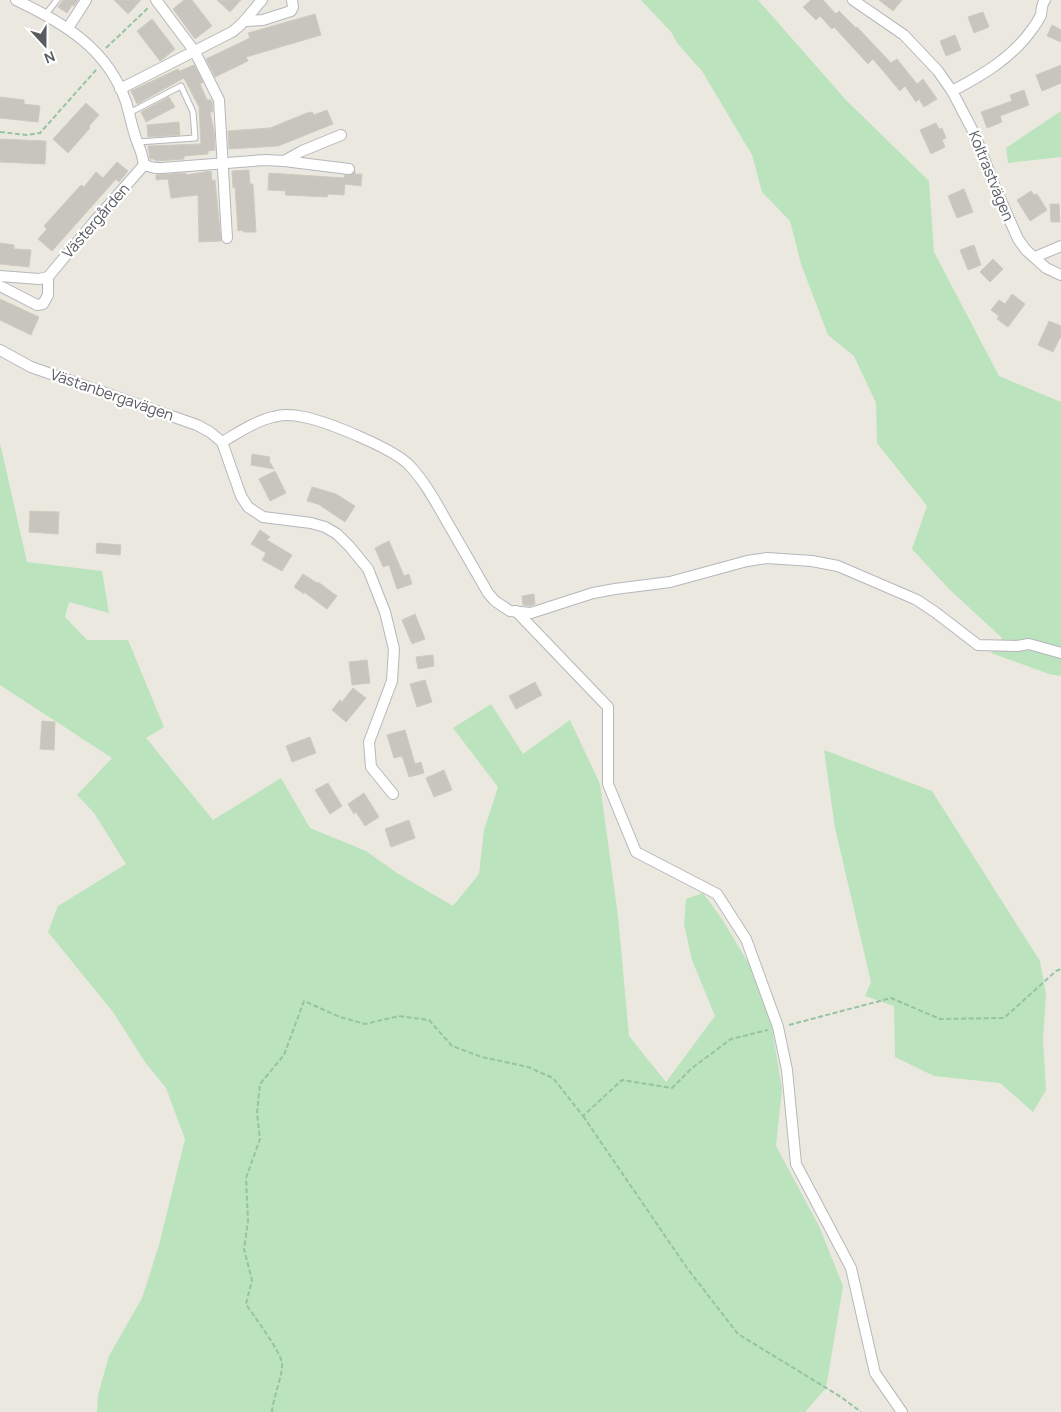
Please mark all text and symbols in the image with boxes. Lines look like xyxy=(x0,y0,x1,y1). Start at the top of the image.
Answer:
north arrow xyxy=(20,20,70,70)
text: N xyxy=(42,47,58,68)
street label: Koltrastvägen xyxy=(964,127,1019,224)
street label: Västergården xyxy=(57,179,134,263)
street label: Västanbergavägen xyxy=(48,364,177,426)

